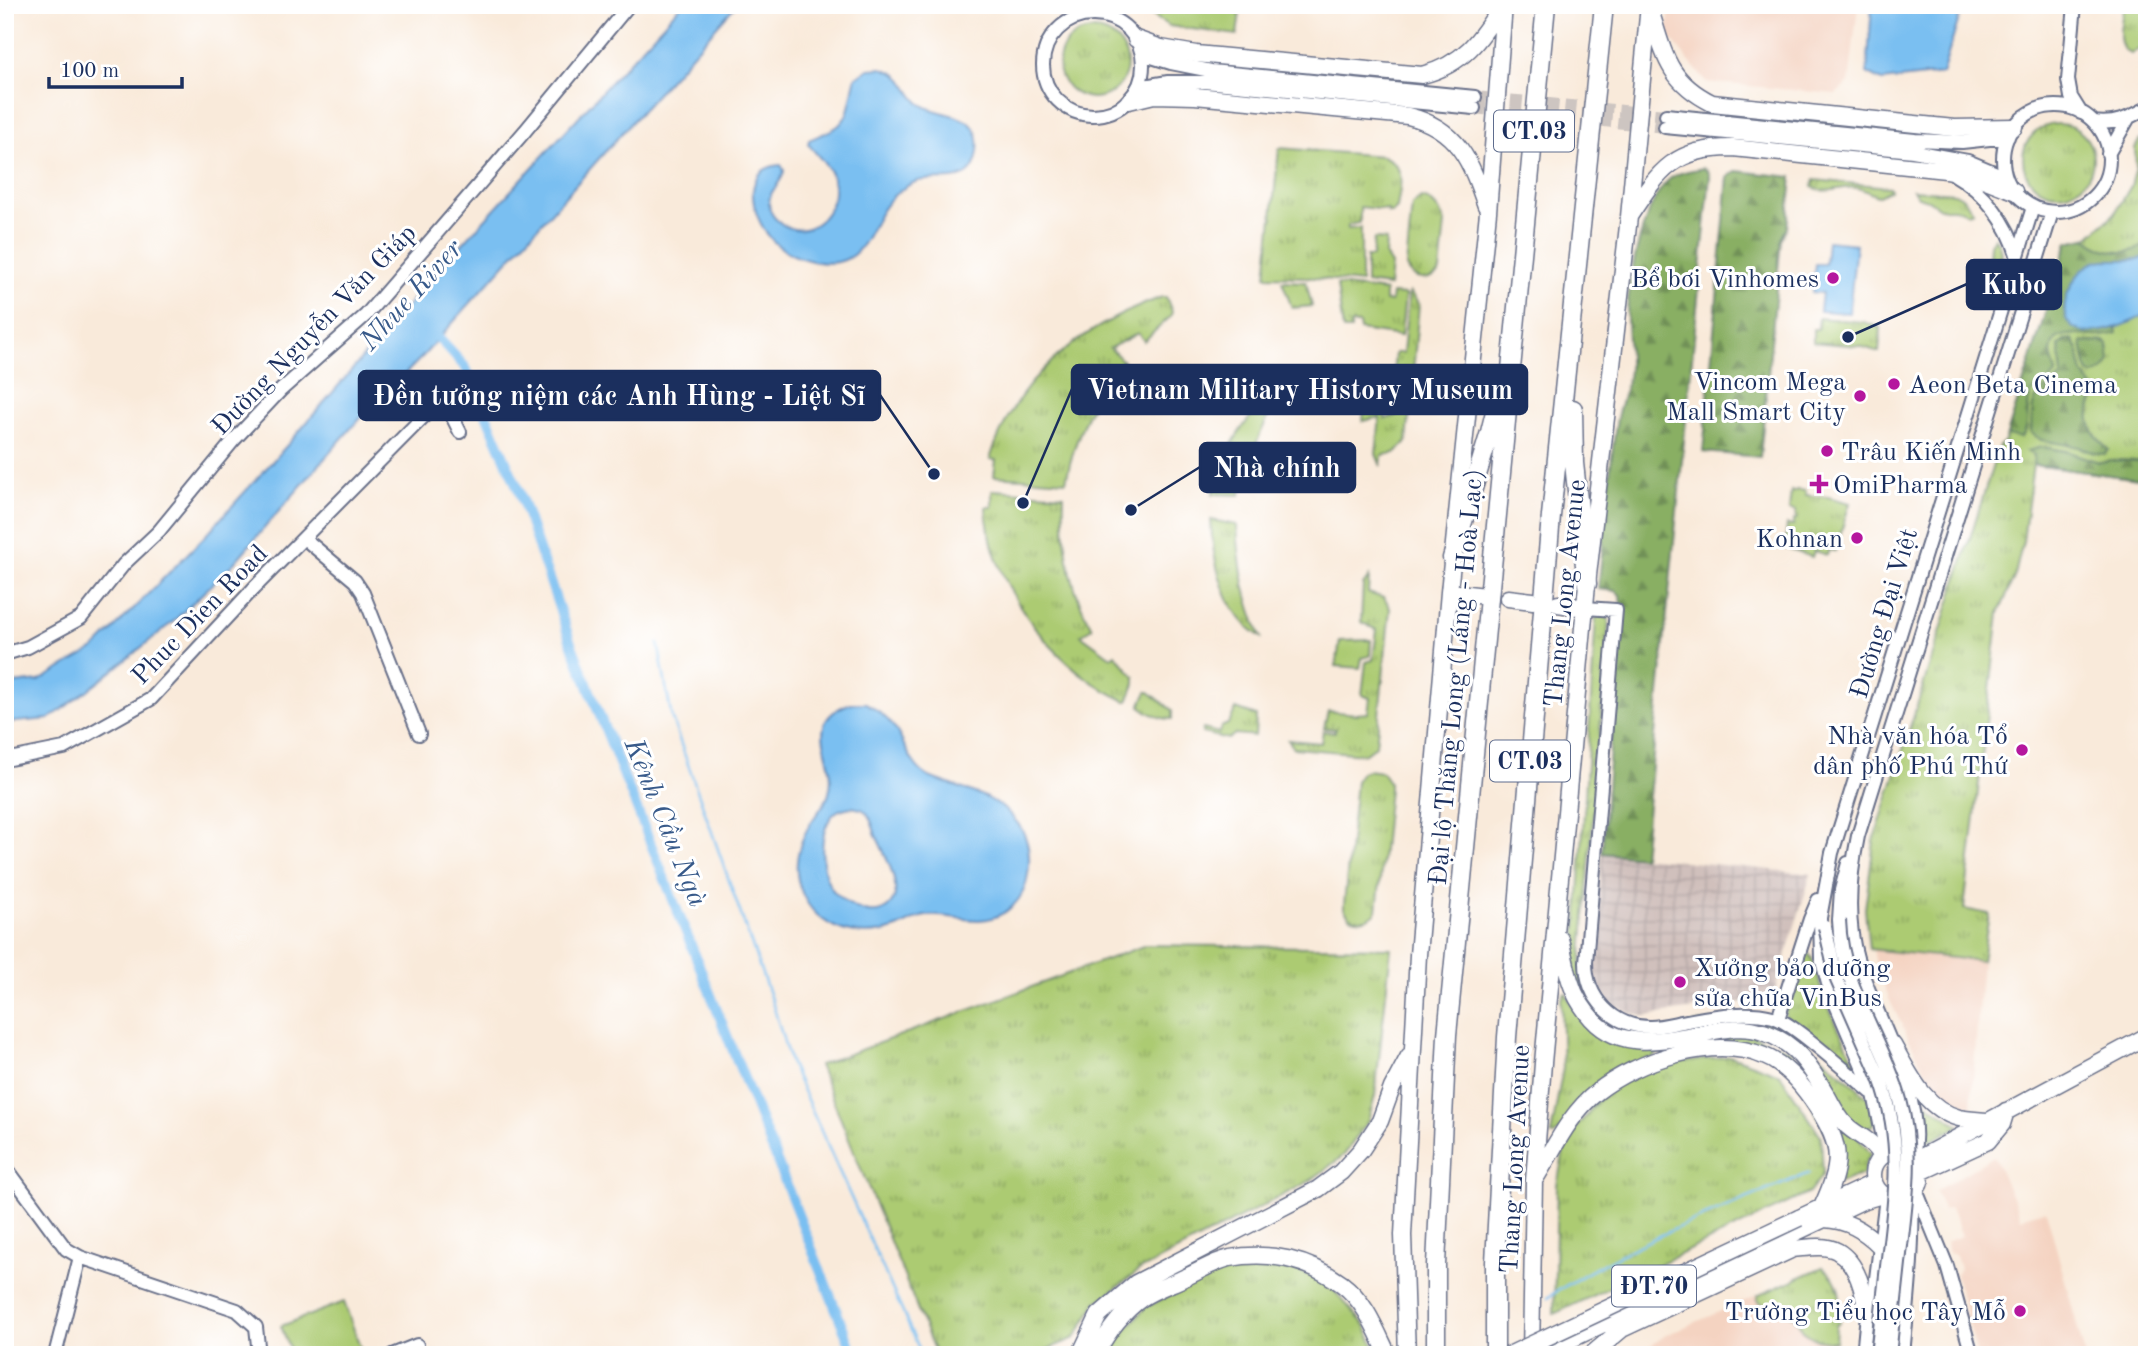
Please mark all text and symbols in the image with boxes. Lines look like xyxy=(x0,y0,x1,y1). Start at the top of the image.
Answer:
scale bar xyxy=(49,46,182,90)
text: 100 m xyxy=(60,61,119,82)
road number: CT.03 xyxy=(1494,110,1574,152)
street label: Đường Nguyễn Văn Giáp xyxy=(206,219,422,441)
water label: Nhue River xyxy=(355,235,469,357)
callout: Kubo xyxy=(1967,260,2061,309)
place label: Bể bơi Vinhomes xyxy=(1630,266,1819,293)
marker: Bể bơi Vinhomes xyxy=(1825,270,1841,286)
text: Kubo xyxy=(1981,273,2047,301)
callout: Vietnam Military History Museum xyxy=(1072,365,1527,414)
place label: Vincom Mega Mall Smart City xyxy=(1666,370,1846,426)
callout: Đền tưởng niệm các Anh Hùng - Liệt Sĩ xyxy=(359,371,880,420)
place label: Aeon Beta Cinema xyxy=(1908,373,2117,399)
marker: Aeon Beta Cinema xyxy=(1886,376,1902,392)
text: Vietnam Military History Museum xyxy=(1087,378,1513,406)
text: Đền tưởng niệm các Anh Hùng - Liệt Sĩ xyxy=(373,379,866,412)
marker: Vincom Mega Mall Smart City xyxy=(1852,388,1868,404)
place label: Trâu Kiến Minh xyxy=(1841,440,2021,466)
callout: Nhà chính xyxy=(1200,443,1355,492)
marker: Trâu Kiến Minh xyxy=(1819,443,1835,459)
text: Nhà chính xyxy=(1213,456,1341,484)
street label: Đại lộ Thăng Long (Láng - Hoà Lạc) xyxy=(1426,468,1488,886)
place label: OmiPharma xyxy=(1833,473,1968,499)
marker: OmiPharma xyxy=(1811,476,1827,492)
street label: Thang Long Avenue xyxy=(1541,478,1591,709)
street label: Đường Đại Việt xyxy=(1847,526,1923,702)
place label: Kohnan xyxy=(1755,527,1843,553)
marker: Kohnan xyxy=(1849,530,1865,546)
street label: Phuc Dien Road xyxy=(128,541,273,690)
place label: Nhà văn hóa Tổ dân phố Phú Thứ xyxy=(1813,723,2008,780)
water label: Kênh Cầu Ngà xyxy=(617,733,714,911)
road number: CT.03 xyxy=(1490,740,1570,782)
marker: Nhà văn hóa Tổ dân phố Phú Thứ xyxy=(2014,742,2030,758)
place label: Xưởng bảo dưỡng sửa chữa VinBus xyxy=(1694,956,1890,1012)
marker: Xưởng bảo dưỡng sửa chữa VinBus xyxy=(1672,974,1688,990)
street label: Thang Long Avenue xyxy=(1497,1044,1535,1274)
road number: ĐT.70 xyxy=(1612,1266,1696,1306)
place label: Trường Tiểu học Tây Mỗ xyxy=(1724,1298,2006,1326)
marker: Trường Tiểu học Tây Mỗ xyxy=(2012,1303,2028,1319)

